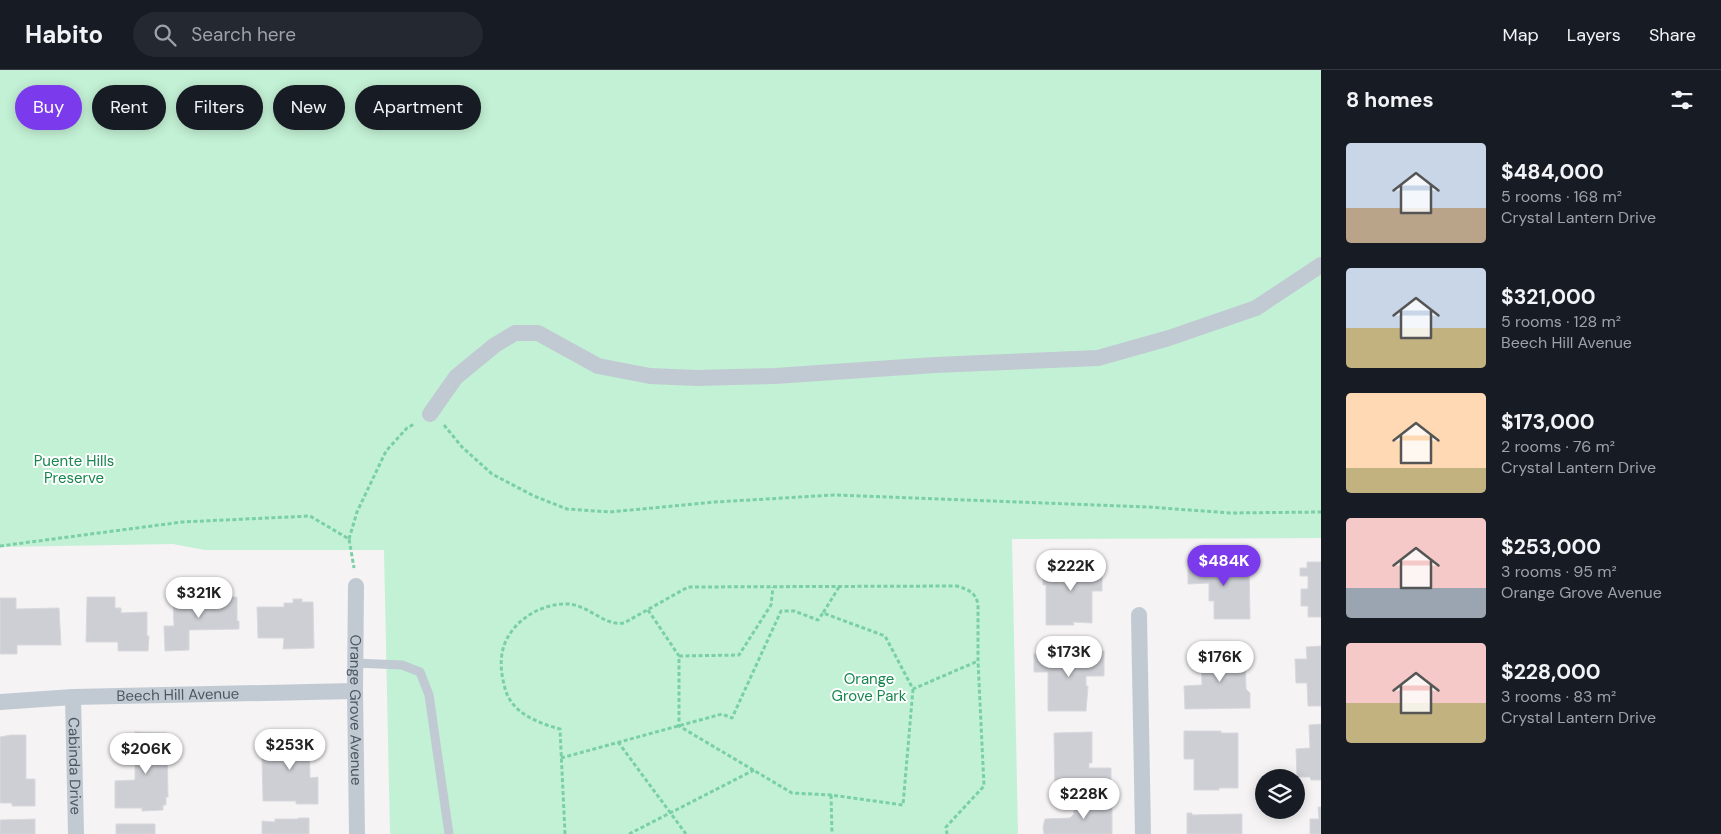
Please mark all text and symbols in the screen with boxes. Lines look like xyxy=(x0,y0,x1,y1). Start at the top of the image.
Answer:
search box xyxy=(133,12,483,57)
text: Habito xyxy=(25,19,103,50)
icon: search xyxy=(151,21,179,49)
text: Search here xyxy=(191,22,296,47)
text: Map xyxy=(1503,23,1539,47)
text: Layers xyxy=(1567,23,1621,47)
text: Share xyxy=(1649,23,1696,47)
chip: Buy xyxy=(15,85,82,130)
chip: Rent xyxy=(92,85,166,130)
chip: Filters xyxy=(176,85,263,130)
chip: New xyxy=(273,85,345,130)
chip: Apartment xyxy=(355,85,481,130)
text: 8 homes xyxy=(1346,86,1434,114)
icon: filters xyxy=(1668,86,1696,114)
text: $484,000 xyxy=(1501,158,1604,186)
icon: home xyxy=(1386,163,1446,223)
text: 5 rooms · 168 m² xyxy=(1501,186,1622,207)
text: Crystal Lantern Drive xyxy=(1501,207,1656,228)
text: $321,000 xyxy=(1501,283,1596,311)
icon: home xyxy=(1386,288,1446,348)
text: 5 rooms · 128 m² xyxy=(1501,311,1621,332)
text: Beech Hill Avenue xyxy=(1501,332,1632,353)
text: $173,000 xyxy=(1501,408,1595,436)
icon: home xyxy=(1386,413,1446,473)
text: 2 rooms · 76 m² xyxy=(1501,436,1615,457)
park label: Puente Hills Preserve xyxy=(34,451,114,488)
text: Crystal Lantern Drive xyxy=(1501,457,1656,478)
text: $253,000 xyxy=(1501,533,1601,561)
icon: home xyxy=(1386,538,1446,598)
pin: $484K xyxy=(1189,544,1259,587)
pin: $222K xyxy=(1036,550,1106,592)
text: $484K xyxy=(1198,550,1250,571)
text: $222K xyxy=(1047,555,1095,576)
text: 3 rooms · 95 m² xyxy=(1501,561,1617,582)
pin: $321K xyxy=(164,576,234,619)
text: $321K xyxy=(177,582,221,603)
text: Orange Grove Avenue xyxy=(1501,582,1662,603)
street label: Orange Grove Avenue xyxy=(345,634,366,786)
pin: $173K xyxy=(1034,636,1104,678)
pin: $176K xyxy=(1185,640,1255,683)
text: $173K xyxy=(1047,641,1091,662)
text: $176K xyxy=(1198,646,1242,667)
text: $228,000 xyxy=(1501,658,1601,686)
icon: home xyxy=(1386,663,1446,723)
park label: Orange Grove Park xyxy=(832,669,907,706)
street label: Beech Hill Avenue xyxy=(116,683,239,706)
text: 3 rooms · 83 m² xyxy=(1501,686,1616,707)
text: Crystal Lantern Drive xyxy=(1501,707,1656,728)
street label: Cabinda Drive xyxy=(63,717,86,815)
pin: $253K xyxy=(255,728,325,771)
pin: $206K xyxy=(111,732,181,775)
text: $253K xyxy=(266,734,314,755)
text: $206K xyxy=(121,738,171,759)
map controls xyxy=(1255,769,1305,819)
button: layers xyxy=(1255,769,1305,819)
pin: $228K xyxy=(1049,778,1119,820)
text: $228K xyxy=(1060,783,1108,804)

